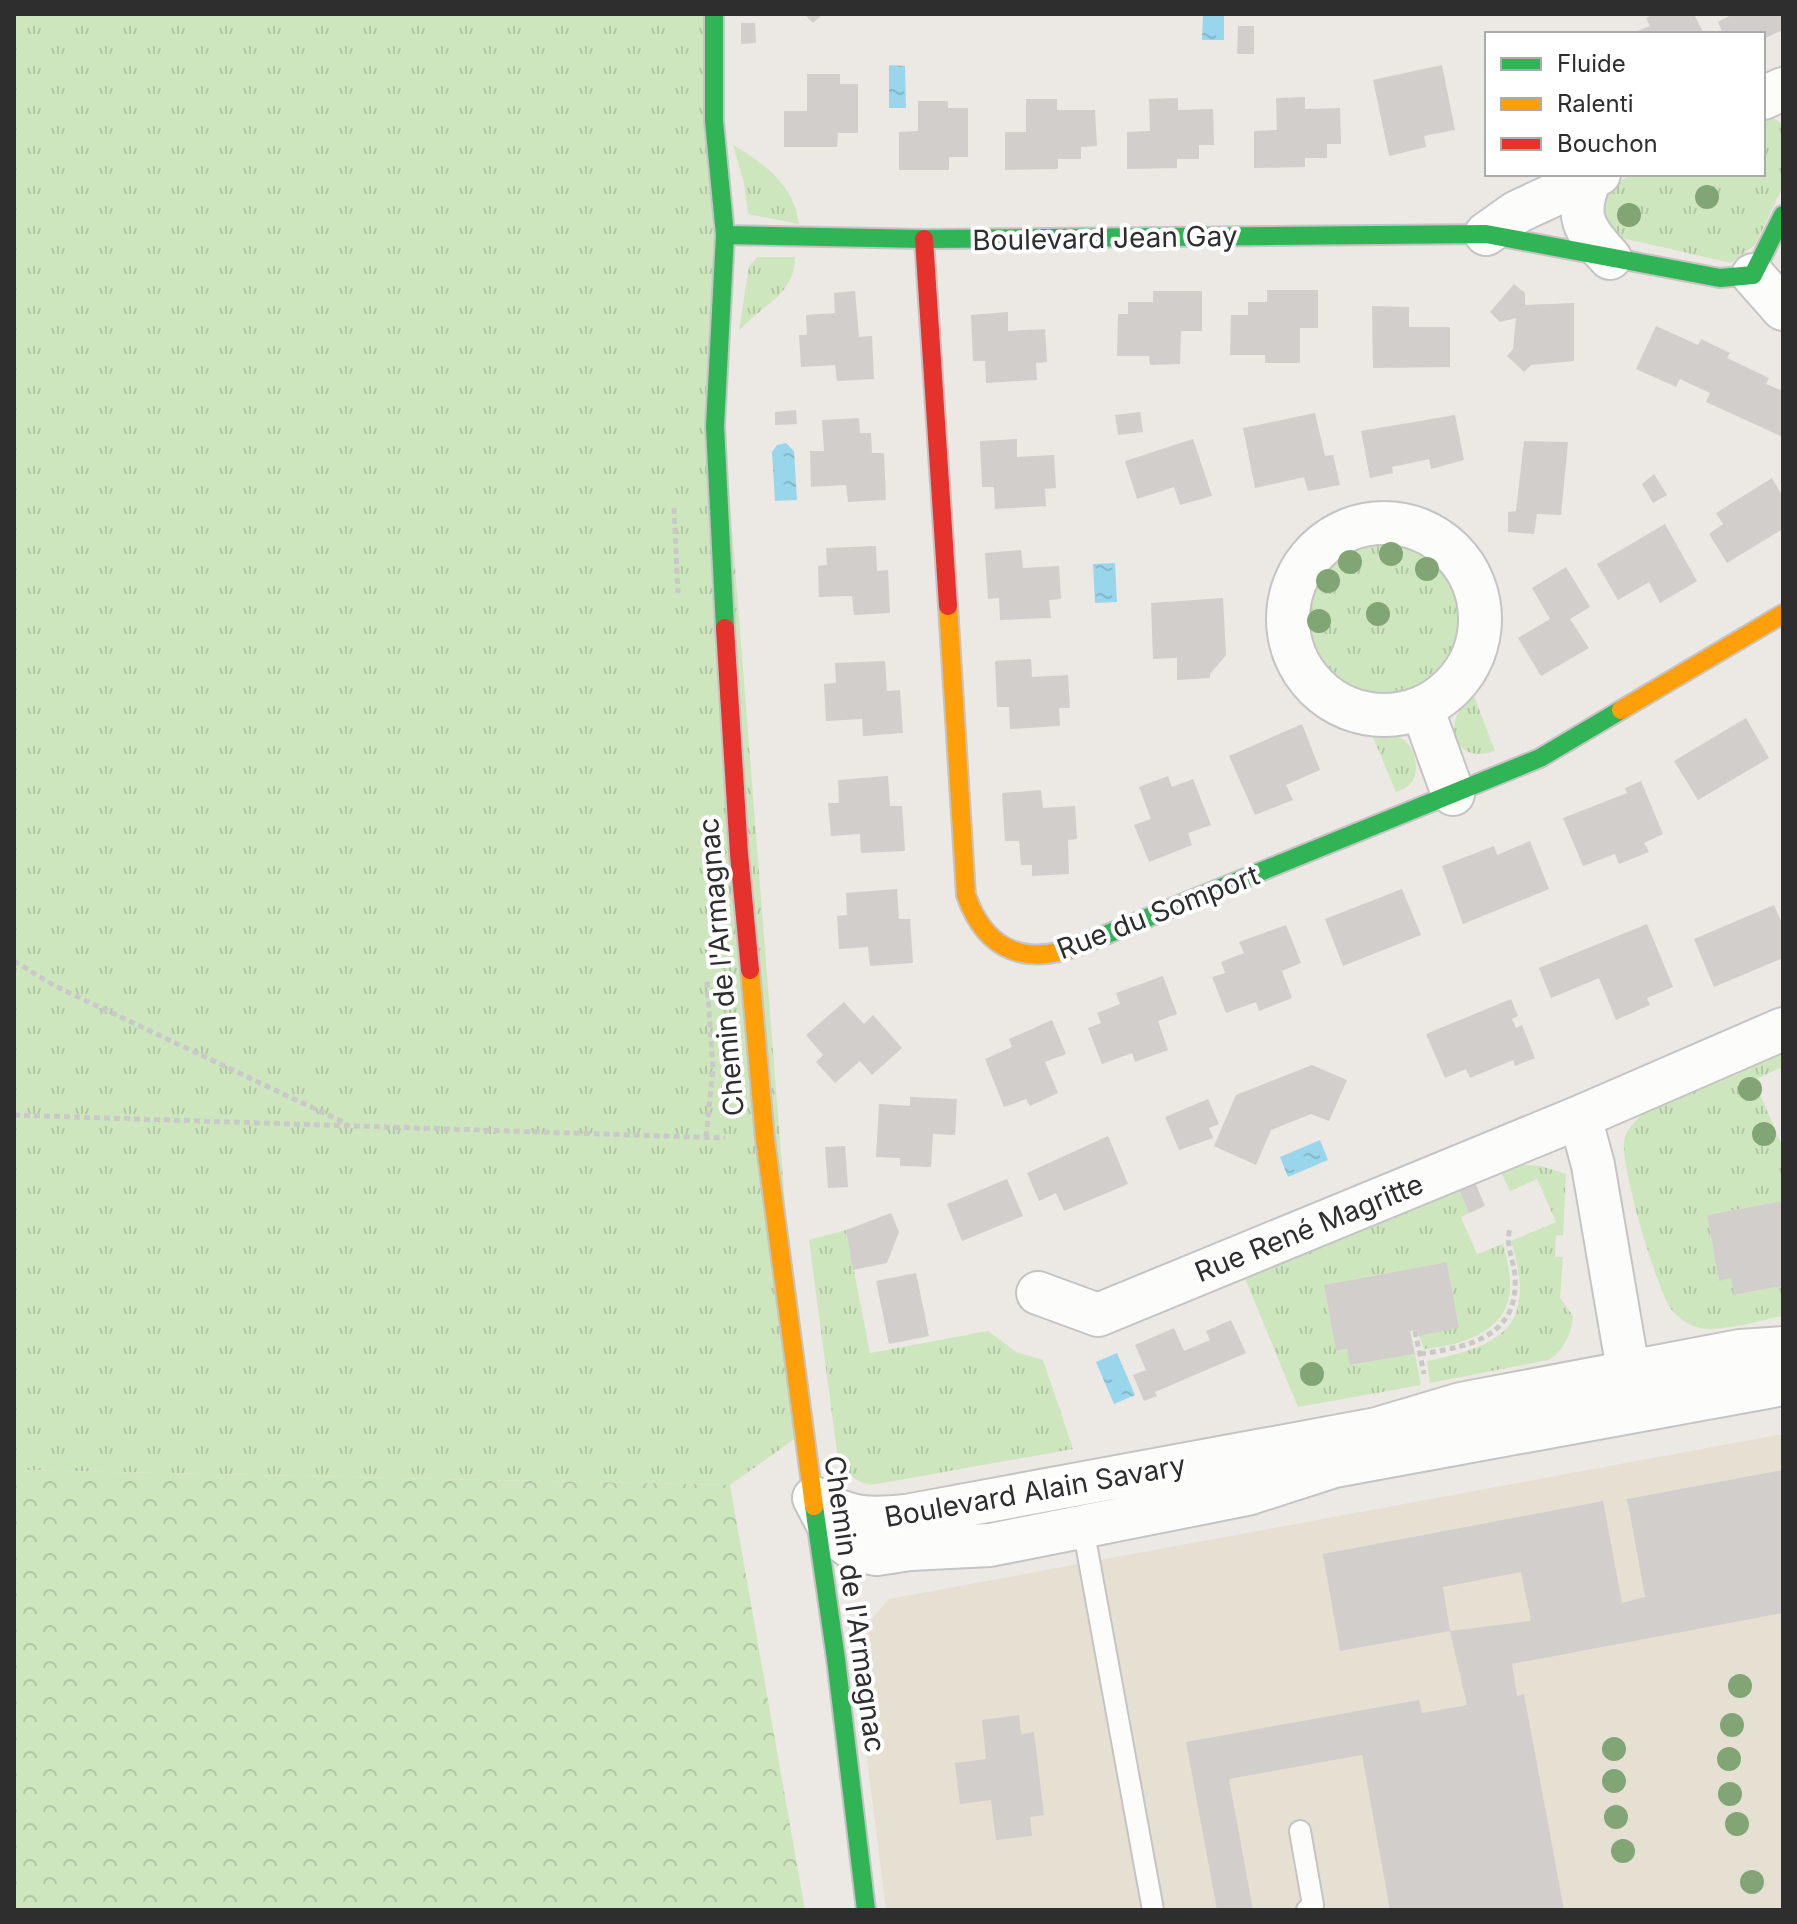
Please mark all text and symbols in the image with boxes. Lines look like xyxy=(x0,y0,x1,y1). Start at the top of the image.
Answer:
legend xyxy=(1485,32,1765,176)
text: Fluide xyxy=(1557,49,1626,78)
text: Ralenti xyxy=(1557,89,1633,118)
text: Bouchon xyxy=(1557,129,1658,158)
street label: Boulevard Jean Gay xyxy=(972,219,1238,257)
street label: Chemin de l'Armagnac xyxy=(691,816,751,1118)
street label: Rue du Somport xyxy=(1052,858,1264,966)
street label: Rue René Magritte xyxy=(1190,1167,1428,1289)
street label: Boulevard Alain Savary xyxy=(882,1448,1188,1534)
street label: Chemin de l'Armagnac xyxy=(817,1453,893,1755)

